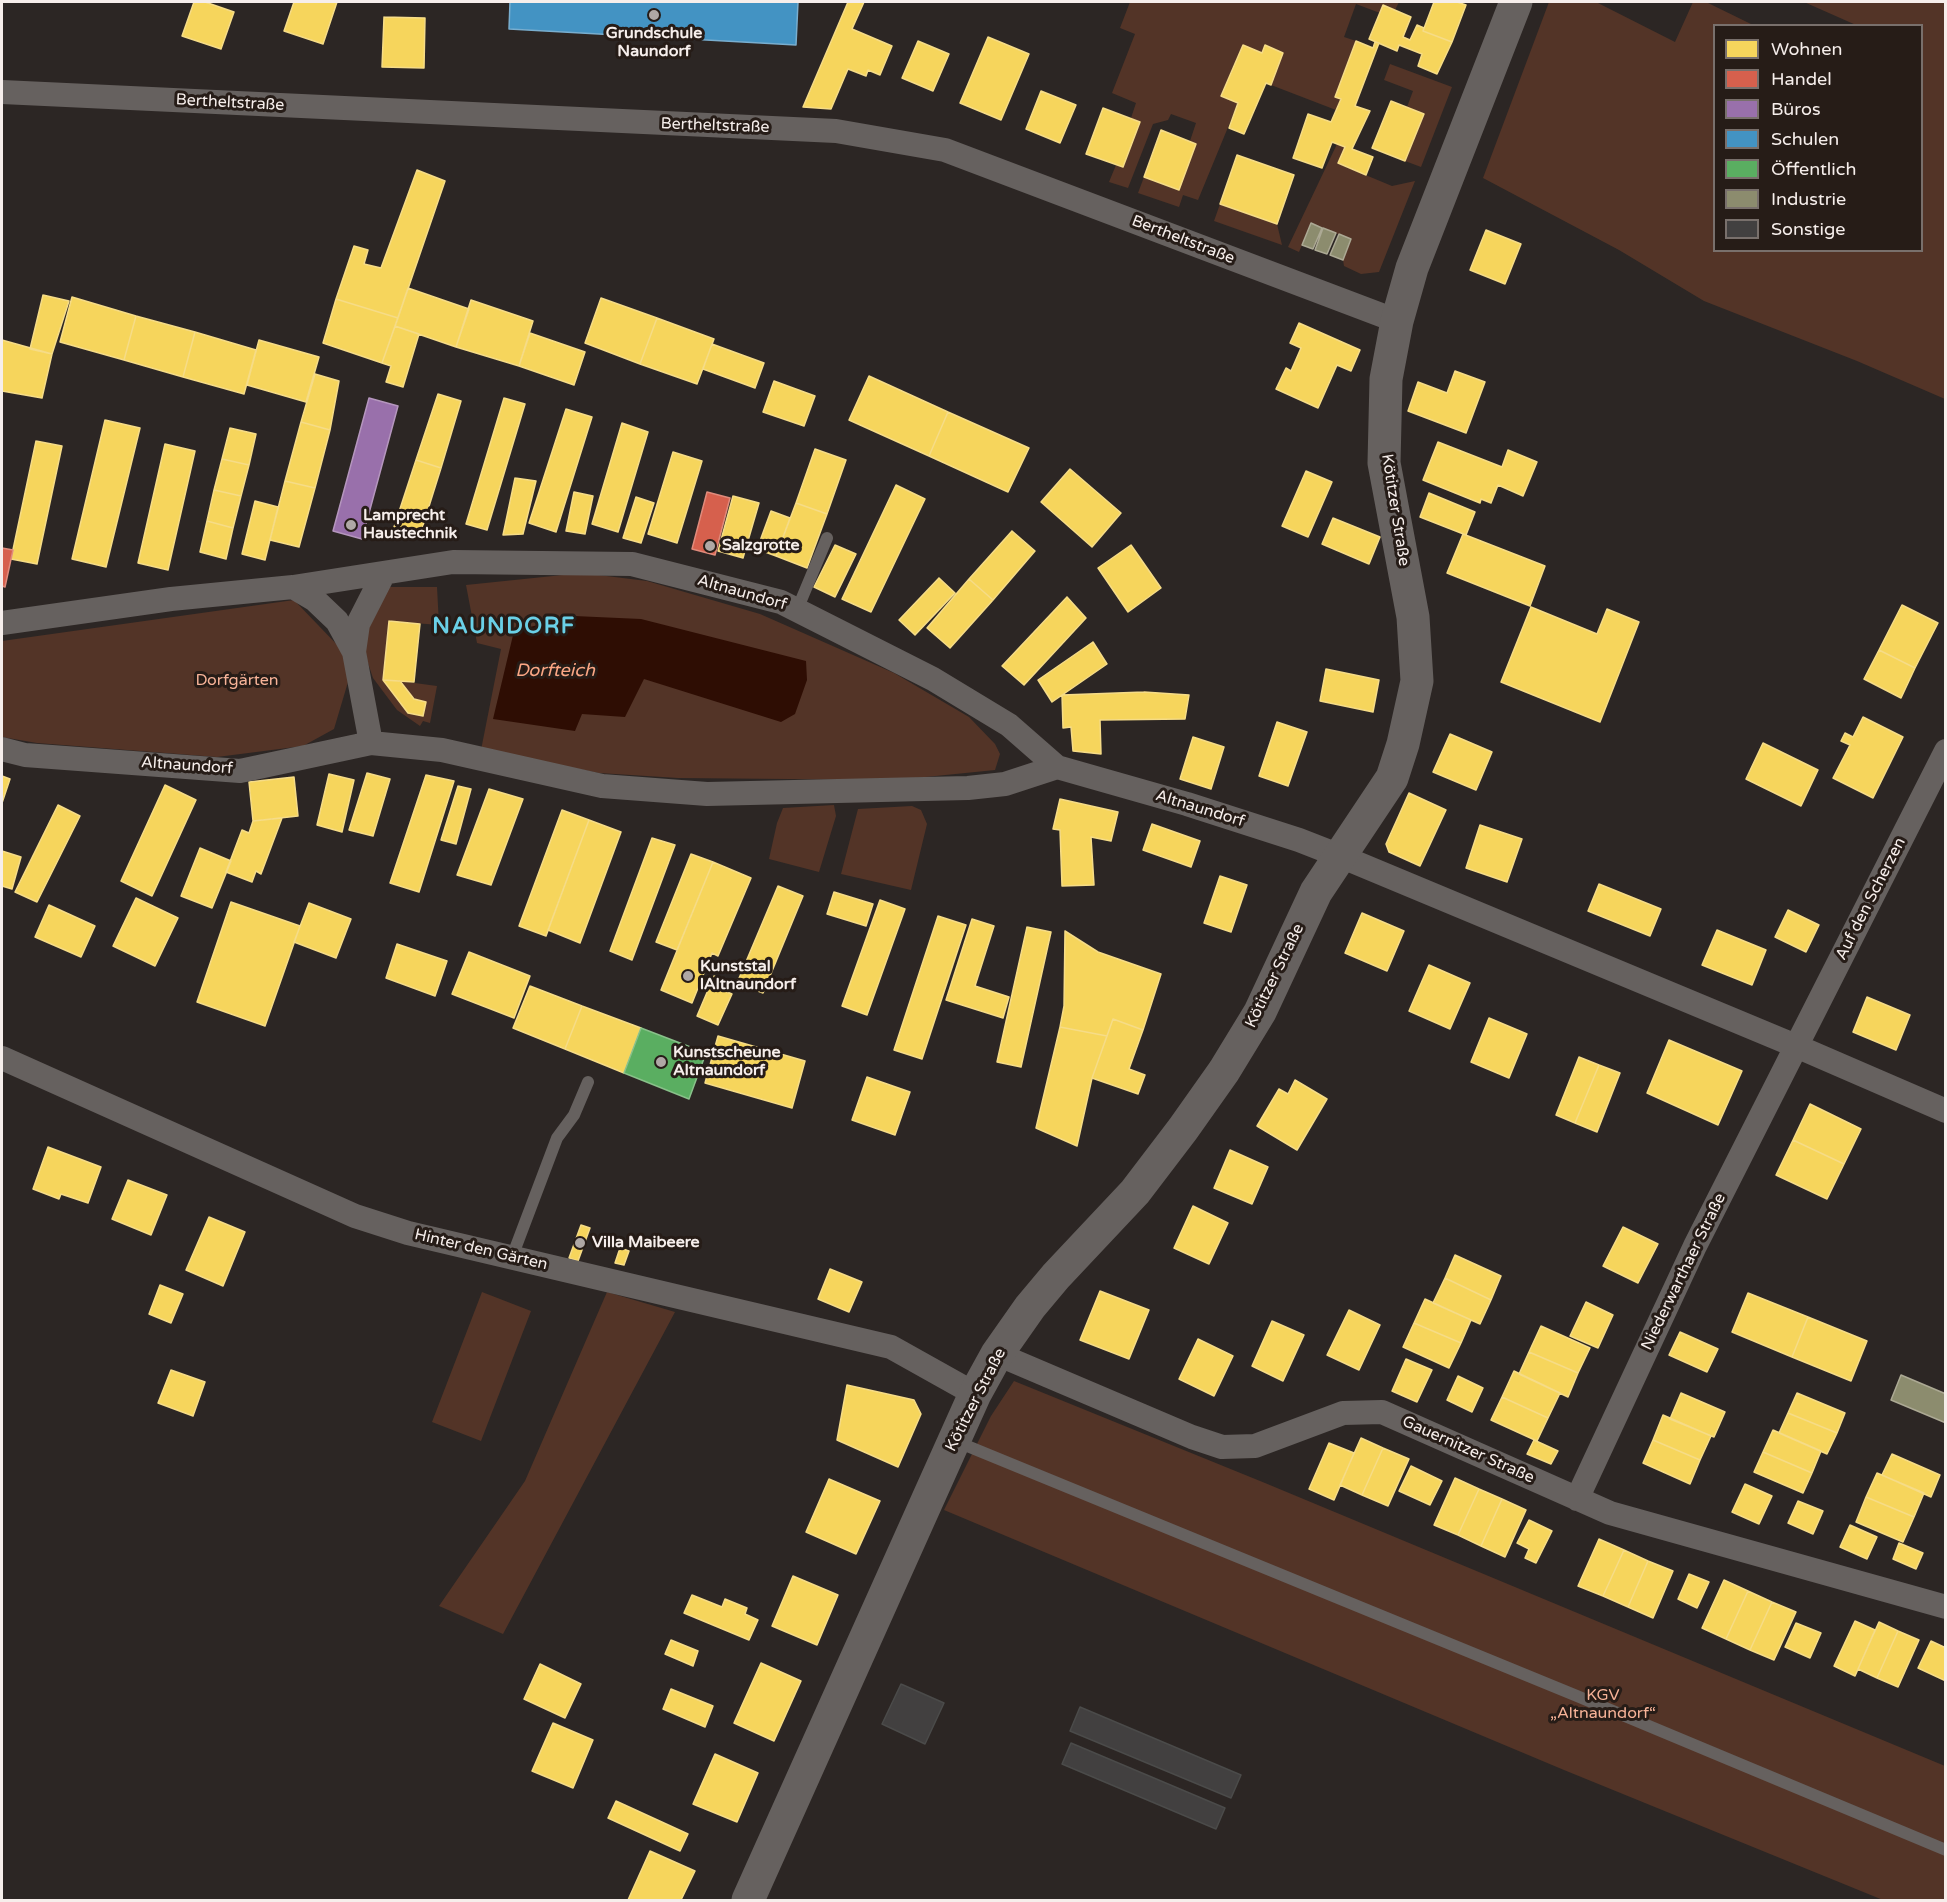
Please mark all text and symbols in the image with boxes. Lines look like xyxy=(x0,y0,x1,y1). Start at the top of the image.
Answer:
marker: Grundschule Naundorf xyxy=(647,8,661,22)
place label: Grundschule Naundorf xyxy=(606,24,702,62)
legend xyxy=(1713,24,1923,252)
text: Wohnen xyxy=(1771,38,1842,60)
text: Handel xyxy=(1771,68,1832,90)
street label: Bertheltstraße xyxy=(175,91,285,115)
text: Büros xyxy=(1771,98,1821,120)
street label: Bertheltstraße xyxy=(660,115,770,137)
text: Schulen xyxy=(1771,128,1839,150)
text: Öffentlich xyxy=(1771,158,1856,180)
text: Industrie xyxy=(1771,188,1846,210)
street label: Bertheltstraße xyxy=(1129,212,1237,268)
text: Sonstige xyxy=(1771,218,1845,240)
street label: Kötitzer Straße xyxy=(1377,452,1413,568)
place label: Lamprecht Haustechnik xyxy=(363,506,457,544)
marker: Lamprecht Haustechnik xyxy=(344,518,358,532)
place label: Salzgrotte xyxy=(722,536,800,556)
marker: Salzgrotte xyxy=(703,539,717,553)
street label: Altnaundorf xyxy=(695,571,789,615)
district label: NAUNDORF xyxy=(432,614,576,640)
water label: Dorfteich xyxy=(515,660,595,682)
park label: Dorfgärten xyxy=(195,671,279,691)
street label: Altnaundorf xyxy=(140,753,234,779)
street label: Altnaundorf xyxy=(1153,786,1247,832)
street label: Auf den Scherzen xyxy=(1832,835,1910,963)
street label: Kötitzer Straße xyxy=(1242,921,1308,1031)
place label: Kunststal lAltnaundorf xyxy=(700,957,796,995)
marker: Kunststal lAltnaundorf xyxy=(681,969,695,983)
place label: Kunstscheune Altnaundorf xyxy=(673,1043,780,1081)
marker: Kunstscheune Altnaundorf xyxy=(654,1055,668,1069)
street label: Niederwarthaer Straße xyxy=(1638,1190,1730,1354)
street label: Hinter den Gärten xyxy=(413,1225,549,1275)
place label: Villa Maibeere xyxy=(592,1233,700,1253)
marker: Villa Maibeere xyxy=(573,1236,587,1250)
street label: Kötitzer Straße xyxy=(942,1345,1010,1455)
street label: Gauernitzer Straße xyxy=(1399,1412,1537,1488)
park label: KGV „Altnaundorf“ xyxy=(1550,1686,1656,1724)

